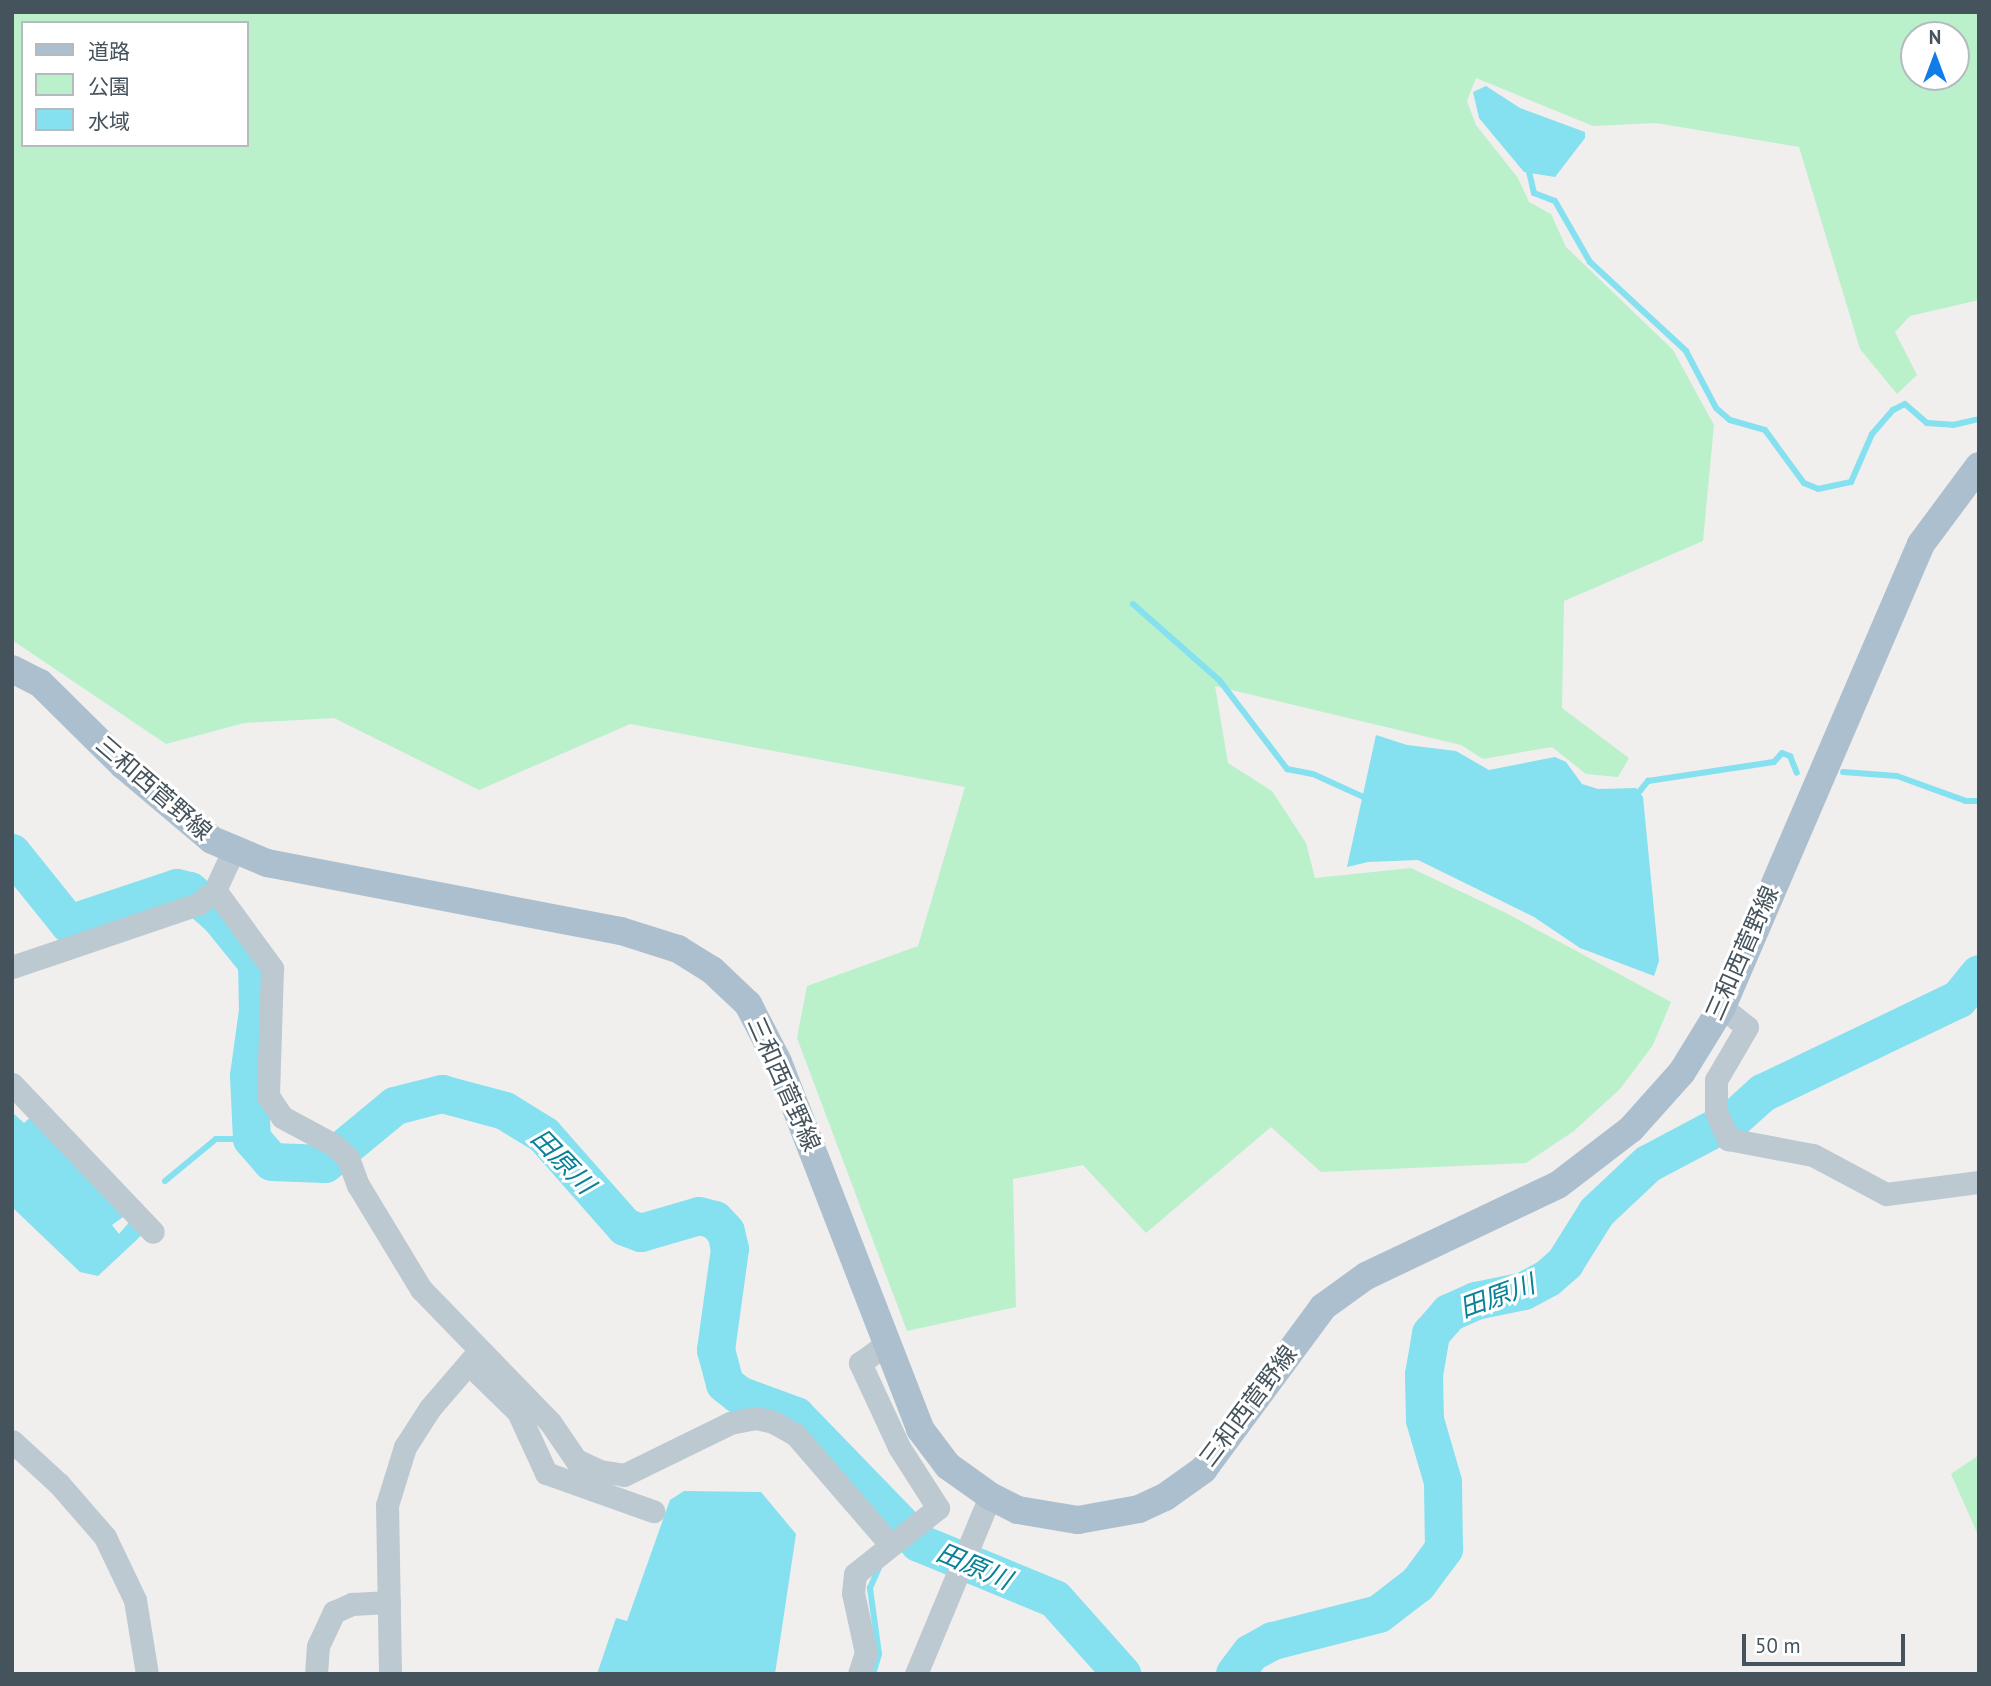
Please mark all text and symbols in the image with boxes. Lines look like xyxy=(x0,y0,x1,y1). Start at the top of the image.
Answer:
legend xyxy=(21,21,248,147)
north arrow xyxy=(1900,21,1970,91)
text: N xyxy=(1929,25,1941,49)
text: 道路 xyxy=(88,38,130,65)
text: 公園 xyxy=(88,73,130,100)
text: 水域 xyxy=(88,108,130,135)
street label: 三和西菅野線 xyxy=(90,730,218,846)
street label: 三和西菅野線 xyxy=(1700,881,1784,1025)
street label: 三和西菅野線 xyxy=(742,1012,826,1156)
water label: 田原川 xyxy=(525,1122,601,1200)
water label: 田原川 xyxy=(1455,1268,1539,1324)
street label: 三和西菅野線 xyxy=(1193,1340,1303,1472)
water label: 田原川 xyxy=(932,1536,1016,1596)
scale bar xyxy=(1746,1620,1909,1664)
text: 50 m xyxy=(1755,1632,1801,1659)

